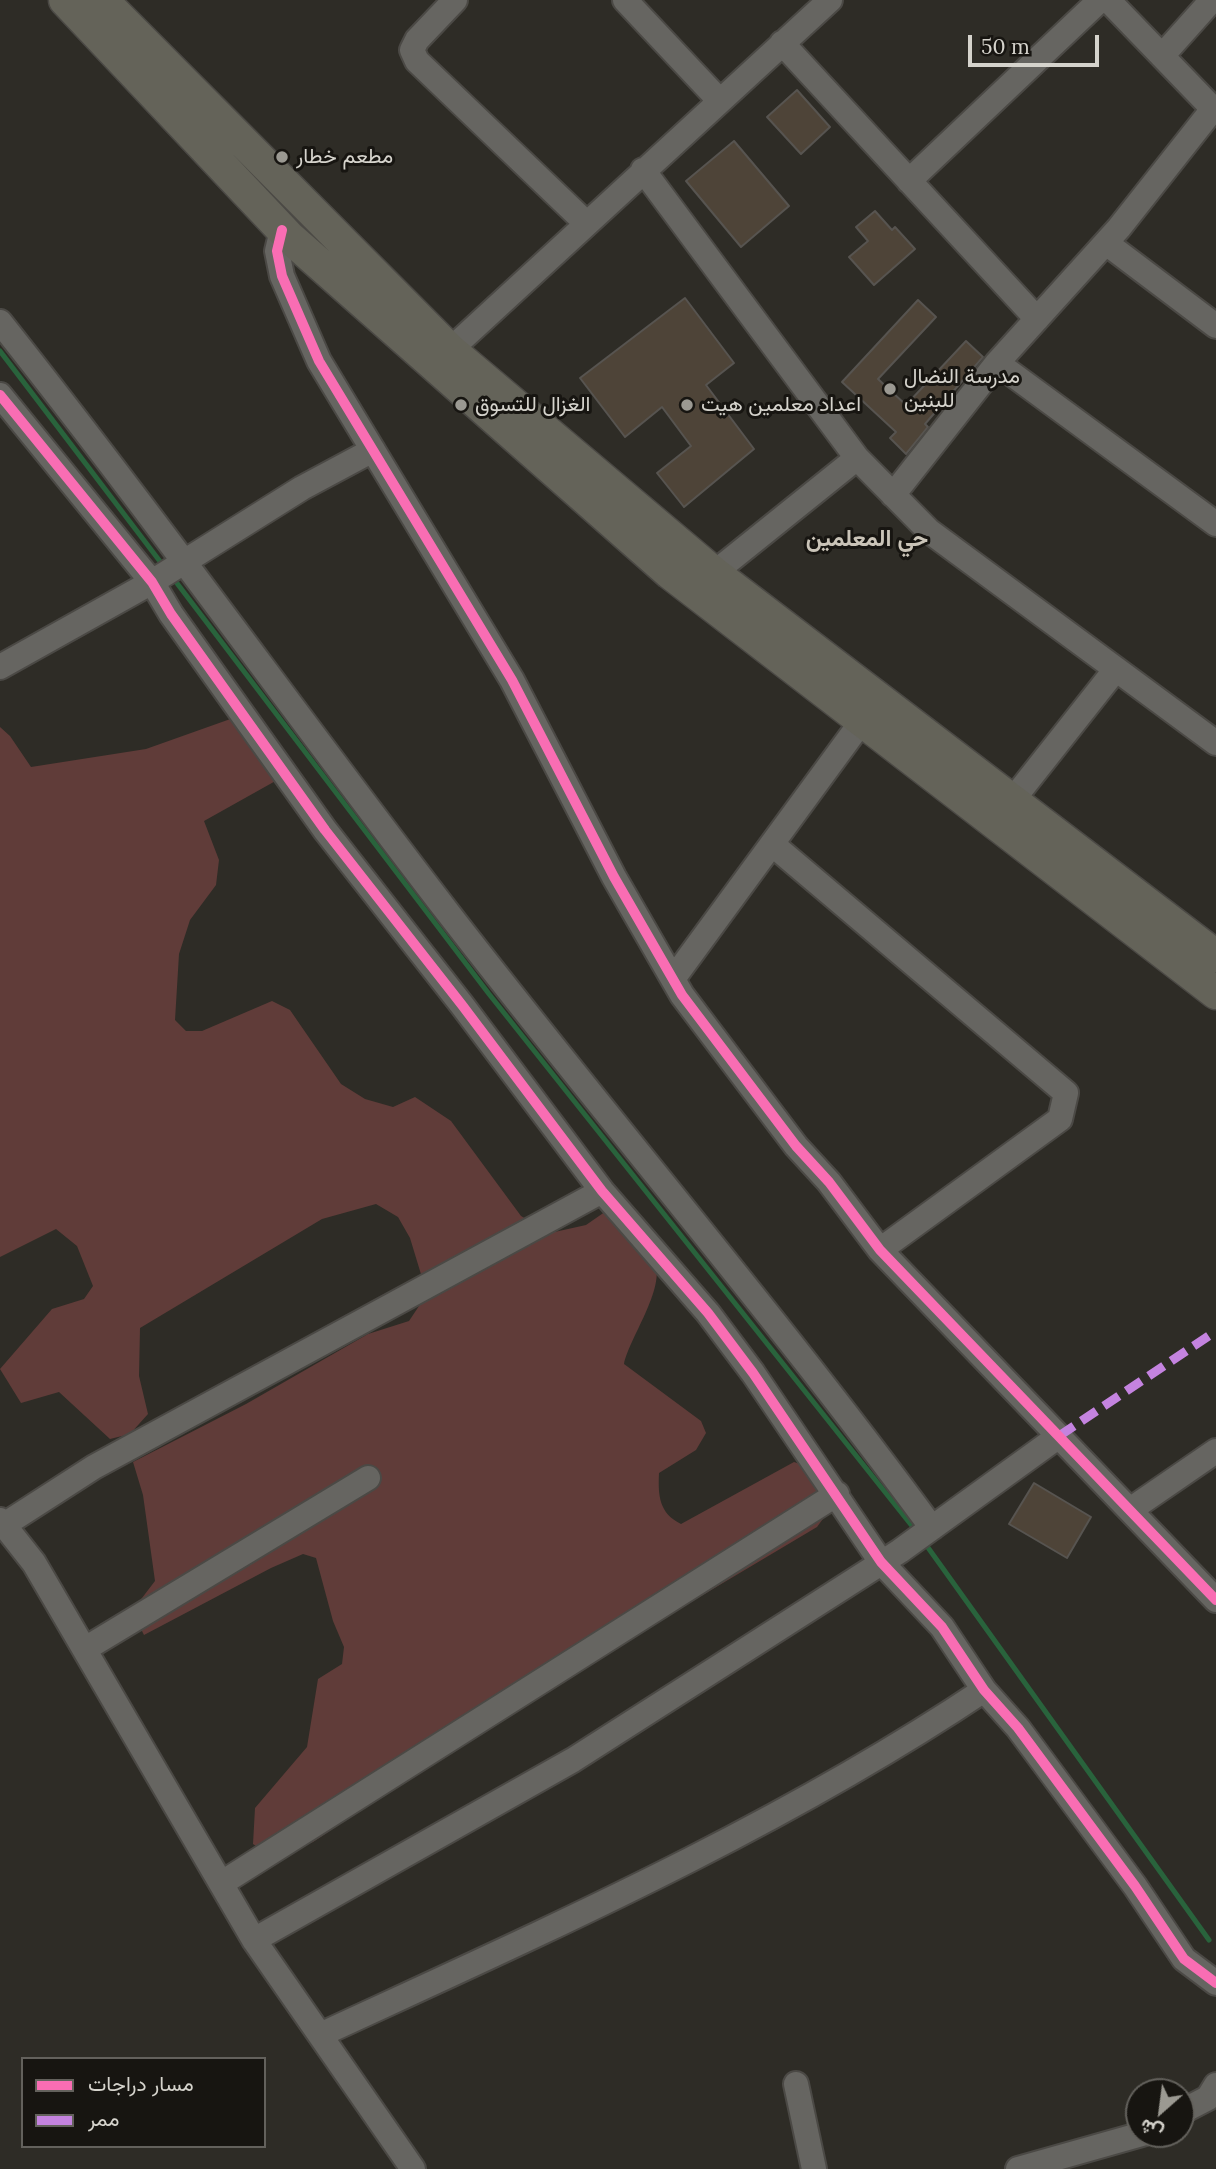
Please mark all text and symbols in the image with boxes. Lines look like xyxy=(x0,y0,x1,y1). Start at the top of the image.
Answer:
scale bar xyxy=(971,21,1102,65)
text: 50 m xyxy=(981,33,1030,60)
place label: مطعم خطار xyxy=(296,144,393,170)
marker: مطعم خطار xyxy=(274,149,290,165)
place label: مدرسة النضال للبنين xyxy=(904,364,1020,414)
marker: مدرسة النضال للبنين xyxy=(882,381,898,397)
place label: الغزال للتسوق xyxy=(475,392,590,418)
place label: اعداد معلمين هيت xyxy=(701,392,861,418)
marker: الغزال للتسوق xyxy=(453,397,469,413)
marker: اعداد معلمين هيت xyxy=(679,397,695,413)
district label: حي المعلمين xyxy=(806,525,928,553)
legend xyxy=(21,2057,266,2148)
text: مسار دراجات xyxy=(88,2070,194,2097)
north arrow xyxy=(1125,2078,1195,2148)
text: ممر xyxy=(88,2105,119,2132)
text: ش xyxy=(1135,2114,1167,2146)

